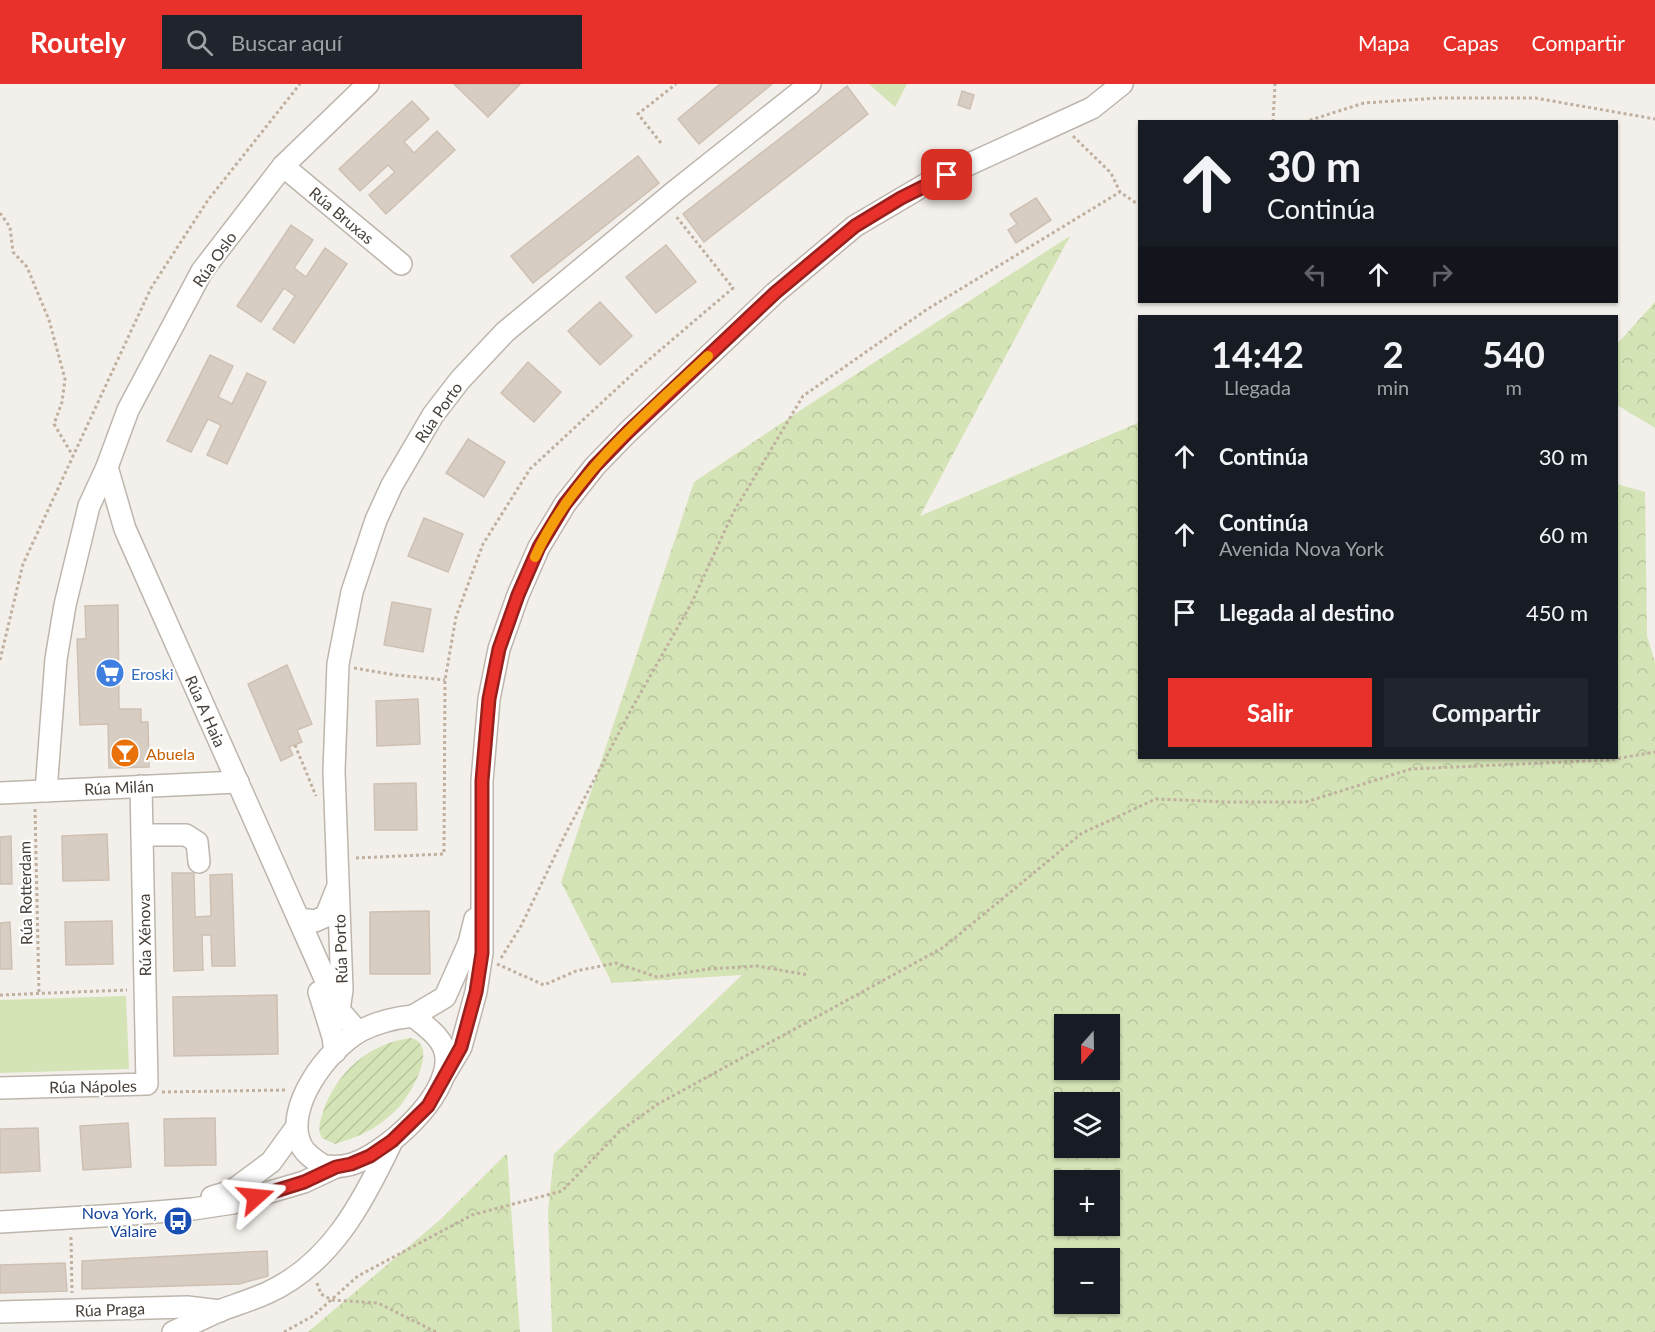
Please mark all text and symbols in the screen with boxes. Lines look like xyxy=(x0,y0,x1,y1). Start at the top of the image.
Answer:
search box xyxy=(162,15,582,69)
text: Routely xyxy=(30,25,126,59)
icon: search xyxy=(183,26,216,59)
text: Buscar aquí xyxy=(231,29,342,56)
text: Mapa xyxy=(1358,30,1410,55)
text: Capas xyxy=(1443,30,1499,55)
text: Compartir xyxy=(1532,30,1625,55)
text: 30 m xyxy=(1267,141,1361,191)
icon: ahead xyxy=(1168,144,1246,222)
pin xyxy=(921,149,972,200)
icon: arrive xyxy=(930,158,963,191)
street label: Rúa Bruxas xyxy=(306,183,378,248)
text: Continúa xyxy=(1267,192,1375,225)
street label: Rúa Oslo xyxy=(188,228,240,290)
icon: left xyxy=(1299,258,1332,291)
icon: ahead xyxy=(1362,258,1395,291)
icon: right xyxy=(1425,258,1458,291)
text: 14:42 xyxy=(1211,332,1304,376)
text: 2 xyxy=(1383,332,1404,376)
text: 540 xyxy=(1482,332,1545,376)
text: Llegada xyxy=(1224,375,1291,399)
text: min xyxy=(1377,375,1409,399)
text: m xyxy=(1505,375,1522,399)
street label: Rúa Porto xyxy=(410,378,466,446)
icon: ahead xyxy=(1168,440,1201,473)
text: Continúa xyxy=(1219,443,1308,470)
text: 30 m xyxy=(1539,443,1588,470)
text: Continúa xyxy=(1219,509,1308,536)
icon: ahead xyxy=(1168,518,1201,551)
text: 60 m xyxy=(1539,521,1588,548)
text: Avenida Nova York xyxy=(1219,536,1384,560)
icon: arrive xyxy=(1168,596,1201,629)
text: Llegada al destino xyxy=(1219,599,1395,626)
text: 450 m xyxy=(1526,599,1588,626)
supermarket icon: Eroski xyxy=(94,657,126,689)
place label: Eroski xyxy=(131,664,173,683)
street label: Rúa A Haia xyxy=(182,672,230,750)
button: Salir xyxy=(1168,678,1372,747)
button: Compartir xyxy=(1384,678,1588,747)
bar icon: Abuela xyxy=(109,737,141,769)
place label: Abuela xyxy=(146,744,195,763)
street label: Rúa Milán xyxy=(84,776,154,798)
street label: Rúa Rotterdam xyxy=(15,841,35,945)
street label: Rúa Xénova xyxy=(134,894,154,976)
street label: Rúa Porto xyxy=(329,914,351,984)
north arrow xyxy=(1054,1014,1120,1080)
map controls xyxy=(1054,1014,1120,1314)
street label: Rúa Nápoles xyxy=(49,1076,137,1096)
button: layers xyxy=(1054,1092,1120,1158)
position arrow xyxy=(224,1165,288,1229)
button: + xyxy=(1054,1170,1120,1236)
place label: Nova York, Valaire xyxy=(82,1203,157,1240)
bus stop icon: Nova York, Valaire xyxy=(162,1205,194,1237)
button: − xyxy=(1054,1248,1120,1314)
street label: Rúa Praga xyxy=(75,1298,145,1320)

